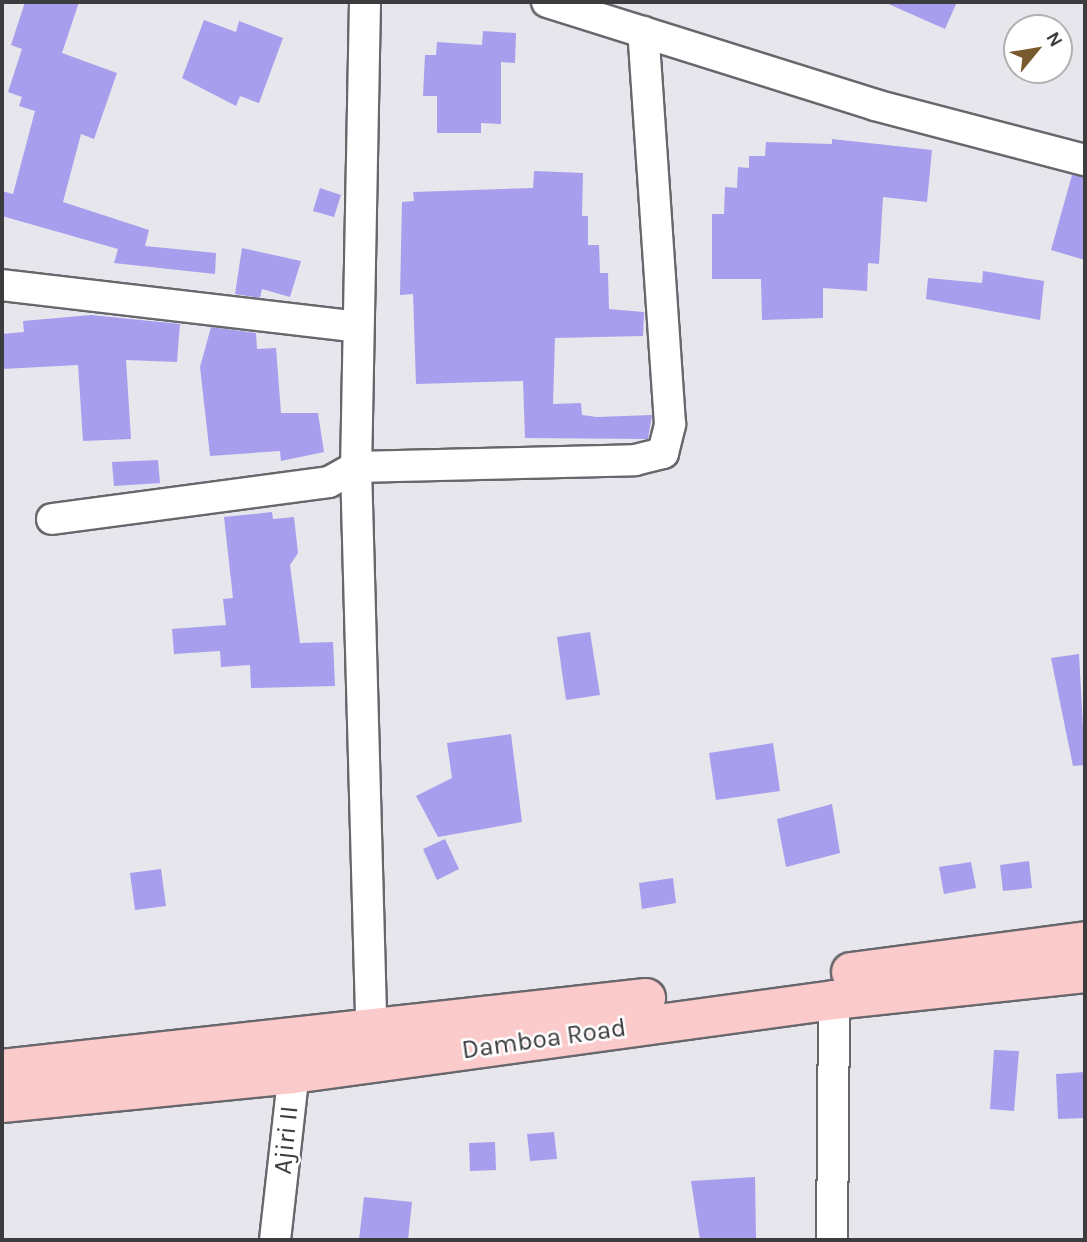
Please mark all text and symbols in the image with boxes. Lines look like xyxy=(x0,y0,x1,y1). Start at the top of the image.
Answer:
north arrow xyxy=(1003,14,1073,84)
text: N xyxy=(1042,28,1067,51)
street label: Damboa Road xyxy=(460,1012,628,1066)
street label: Ajiri II xyxy=(267,1104,305,1176)

